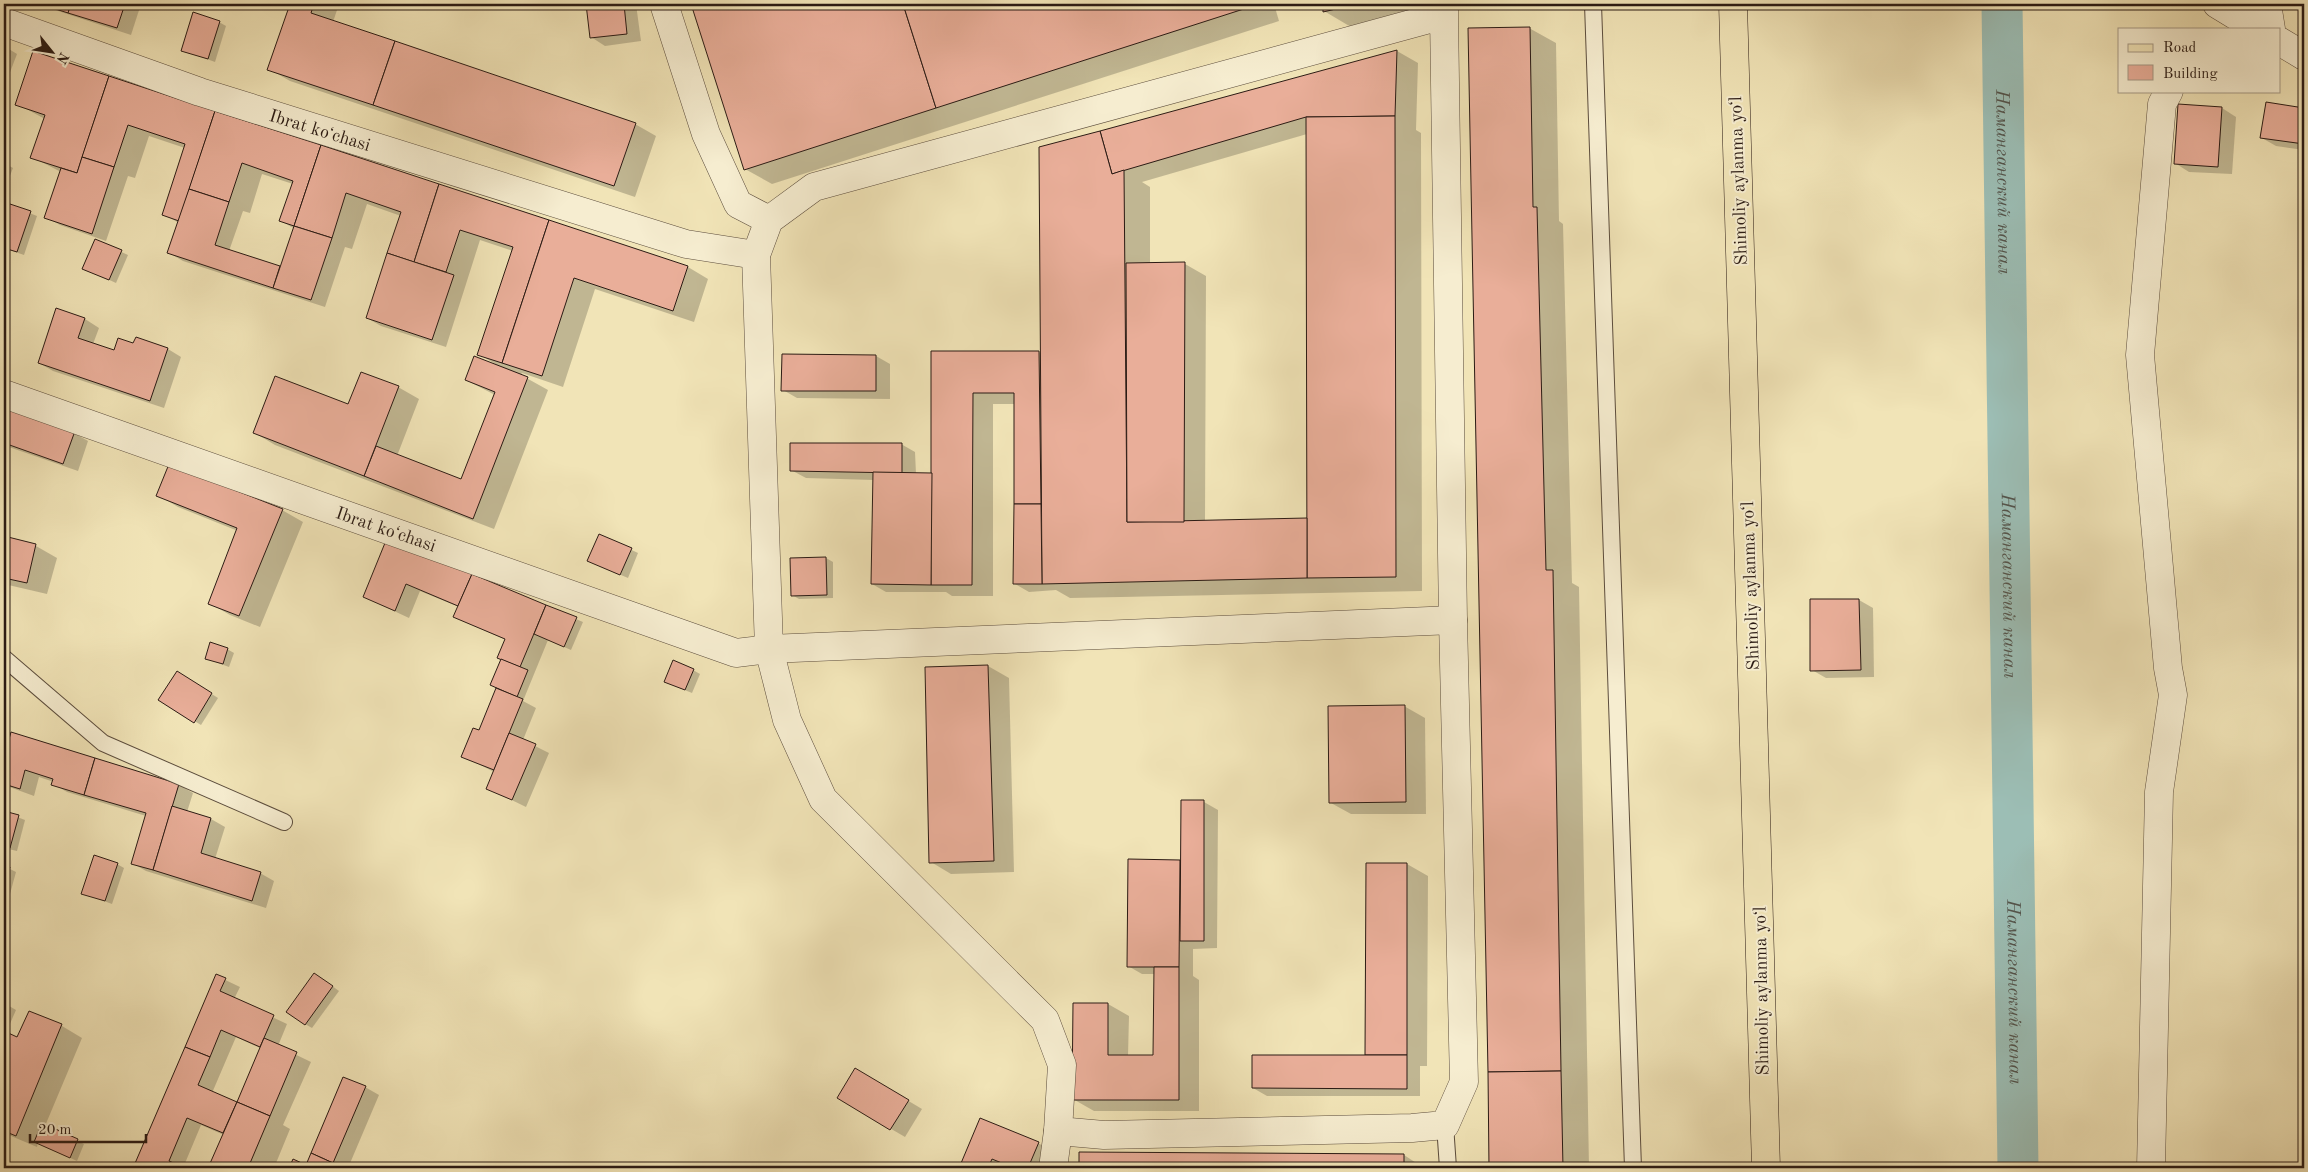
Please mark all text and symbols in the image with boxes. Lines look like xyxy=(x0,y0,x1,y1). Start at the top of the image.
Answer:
north arrow xyxy=(28,28,78,78)
legend xyxy=(2118,28,2280,92)
text: Road xyxy=(2163,41,2197,56)
text: N xyxy=(54,50,71,66)
text: Building xyxy=(2163,67,2218,82)
water label: Наманганский канал xyxy=(1991,88,2013,275)
street label: Shimoliy aylanma yoʻl xyxy=(1727,96,1751,266)
street label: Ibrat koʻchasi xyxy=(267,107,373,155)
water label: Наманганский канал xyxy=(1997,492,2018,679)
street label: Shimoliy aylanma yoʻl xyxy=(1739,501,1763,671)
street label: Ibrat koʻchasi xyxy=(333,504,438,556)
water label: Наманганский канал xyxy=(2002,898,2024,1085)
street label: Shimoliy aylanma yoʻl xyxy=(1752,906,1772,1076)
scale bar xyxy=(30,1112,146,1144)
text: 20 m xyxy=(38,1123,72,1138)

